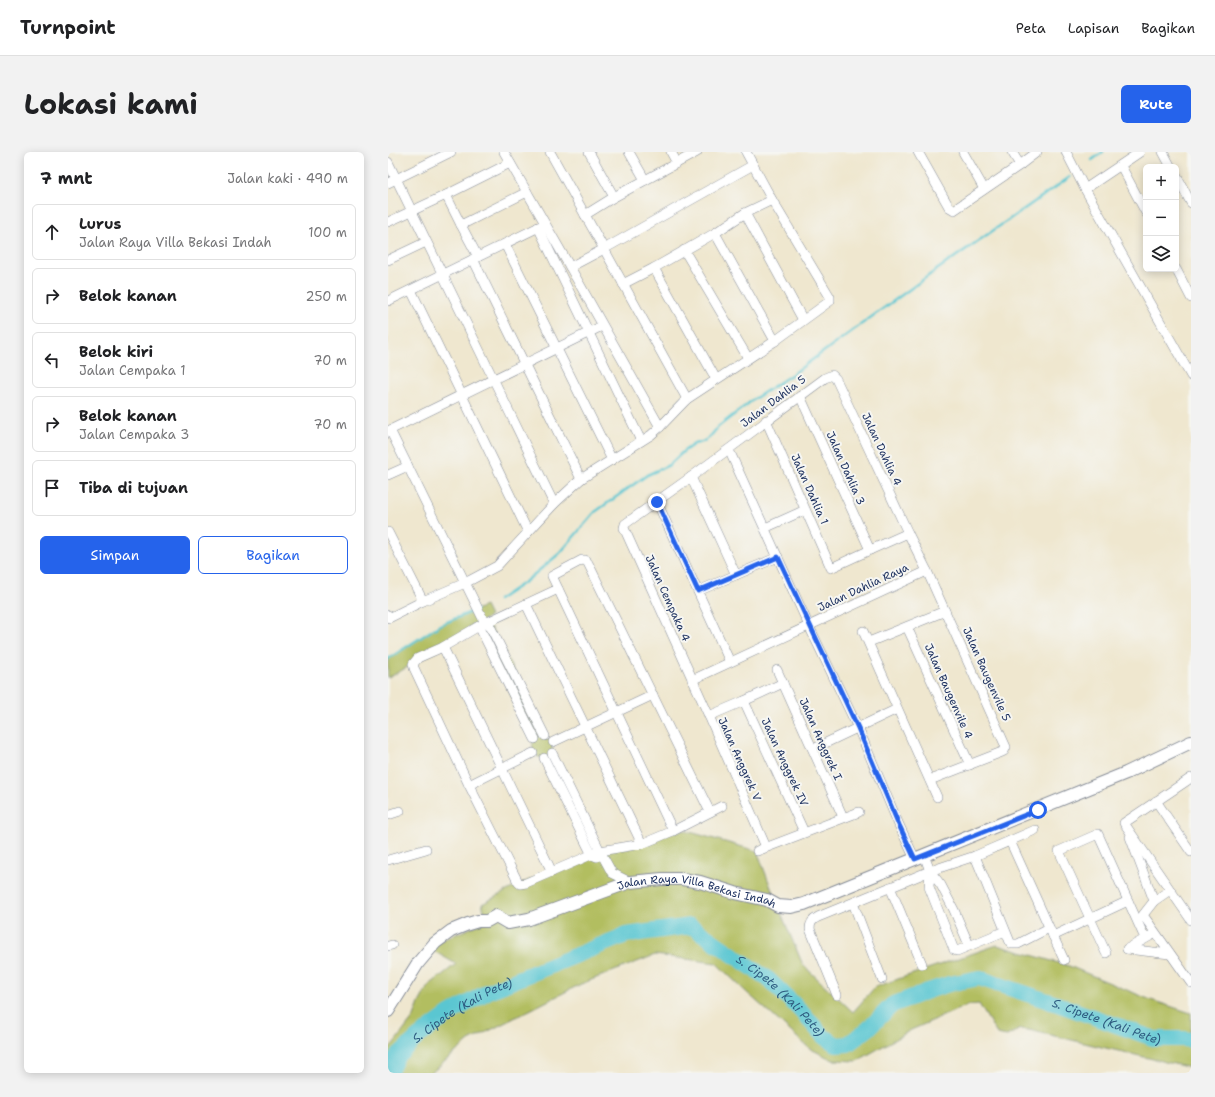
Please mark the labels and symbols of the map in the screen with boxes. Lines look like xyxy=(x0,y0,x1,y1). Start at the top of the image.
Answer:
street label: Jalan Dahlia 5 xyxy=(738,372,809,431)
street label: Jalan Dahlia 4 xyxy=(858,410,905,488)
street label: Jalan Dahlia 3 xyxy=(823,429,868,507)
street label: Jalan Dahlia 1 xyxy=(787,451,832,527)
route end xyxy=(648,493,666,511)
street label: Jalan Cempaka 4 xyxy=(642,553,693,644)
street label: Jalan Dahlia Raya xyxy=(815,560,911,615)
street label: Jalan Baugenvile 5 xyxy=(959,625,1014,724)
street label: Jalan Baugenvile 4 xyxy=(921,641,976,741)
street label: Jalan Anggrek I xyxy=(796,696,845,783)
street label: Jalan Anggrek V xyxy=(714,715,765,804)
street label: Jalan Anggrek IV xyxy=(758,716,812,809)
route start xyxy=(1029,801,1047,819)
street label: Jalan Raya Villa Bekasi Indah xyxy=(615,872,779,912)
water label: S. Cipete (Kali Pete) xyxy=(733,951,828,1040)
water label: S. Cipete (Kali Pete) xyxy=(409,974,515,1046)
water label: S. Cipete (Kali Pete) xyxy=(1050,995,1161,1047)

